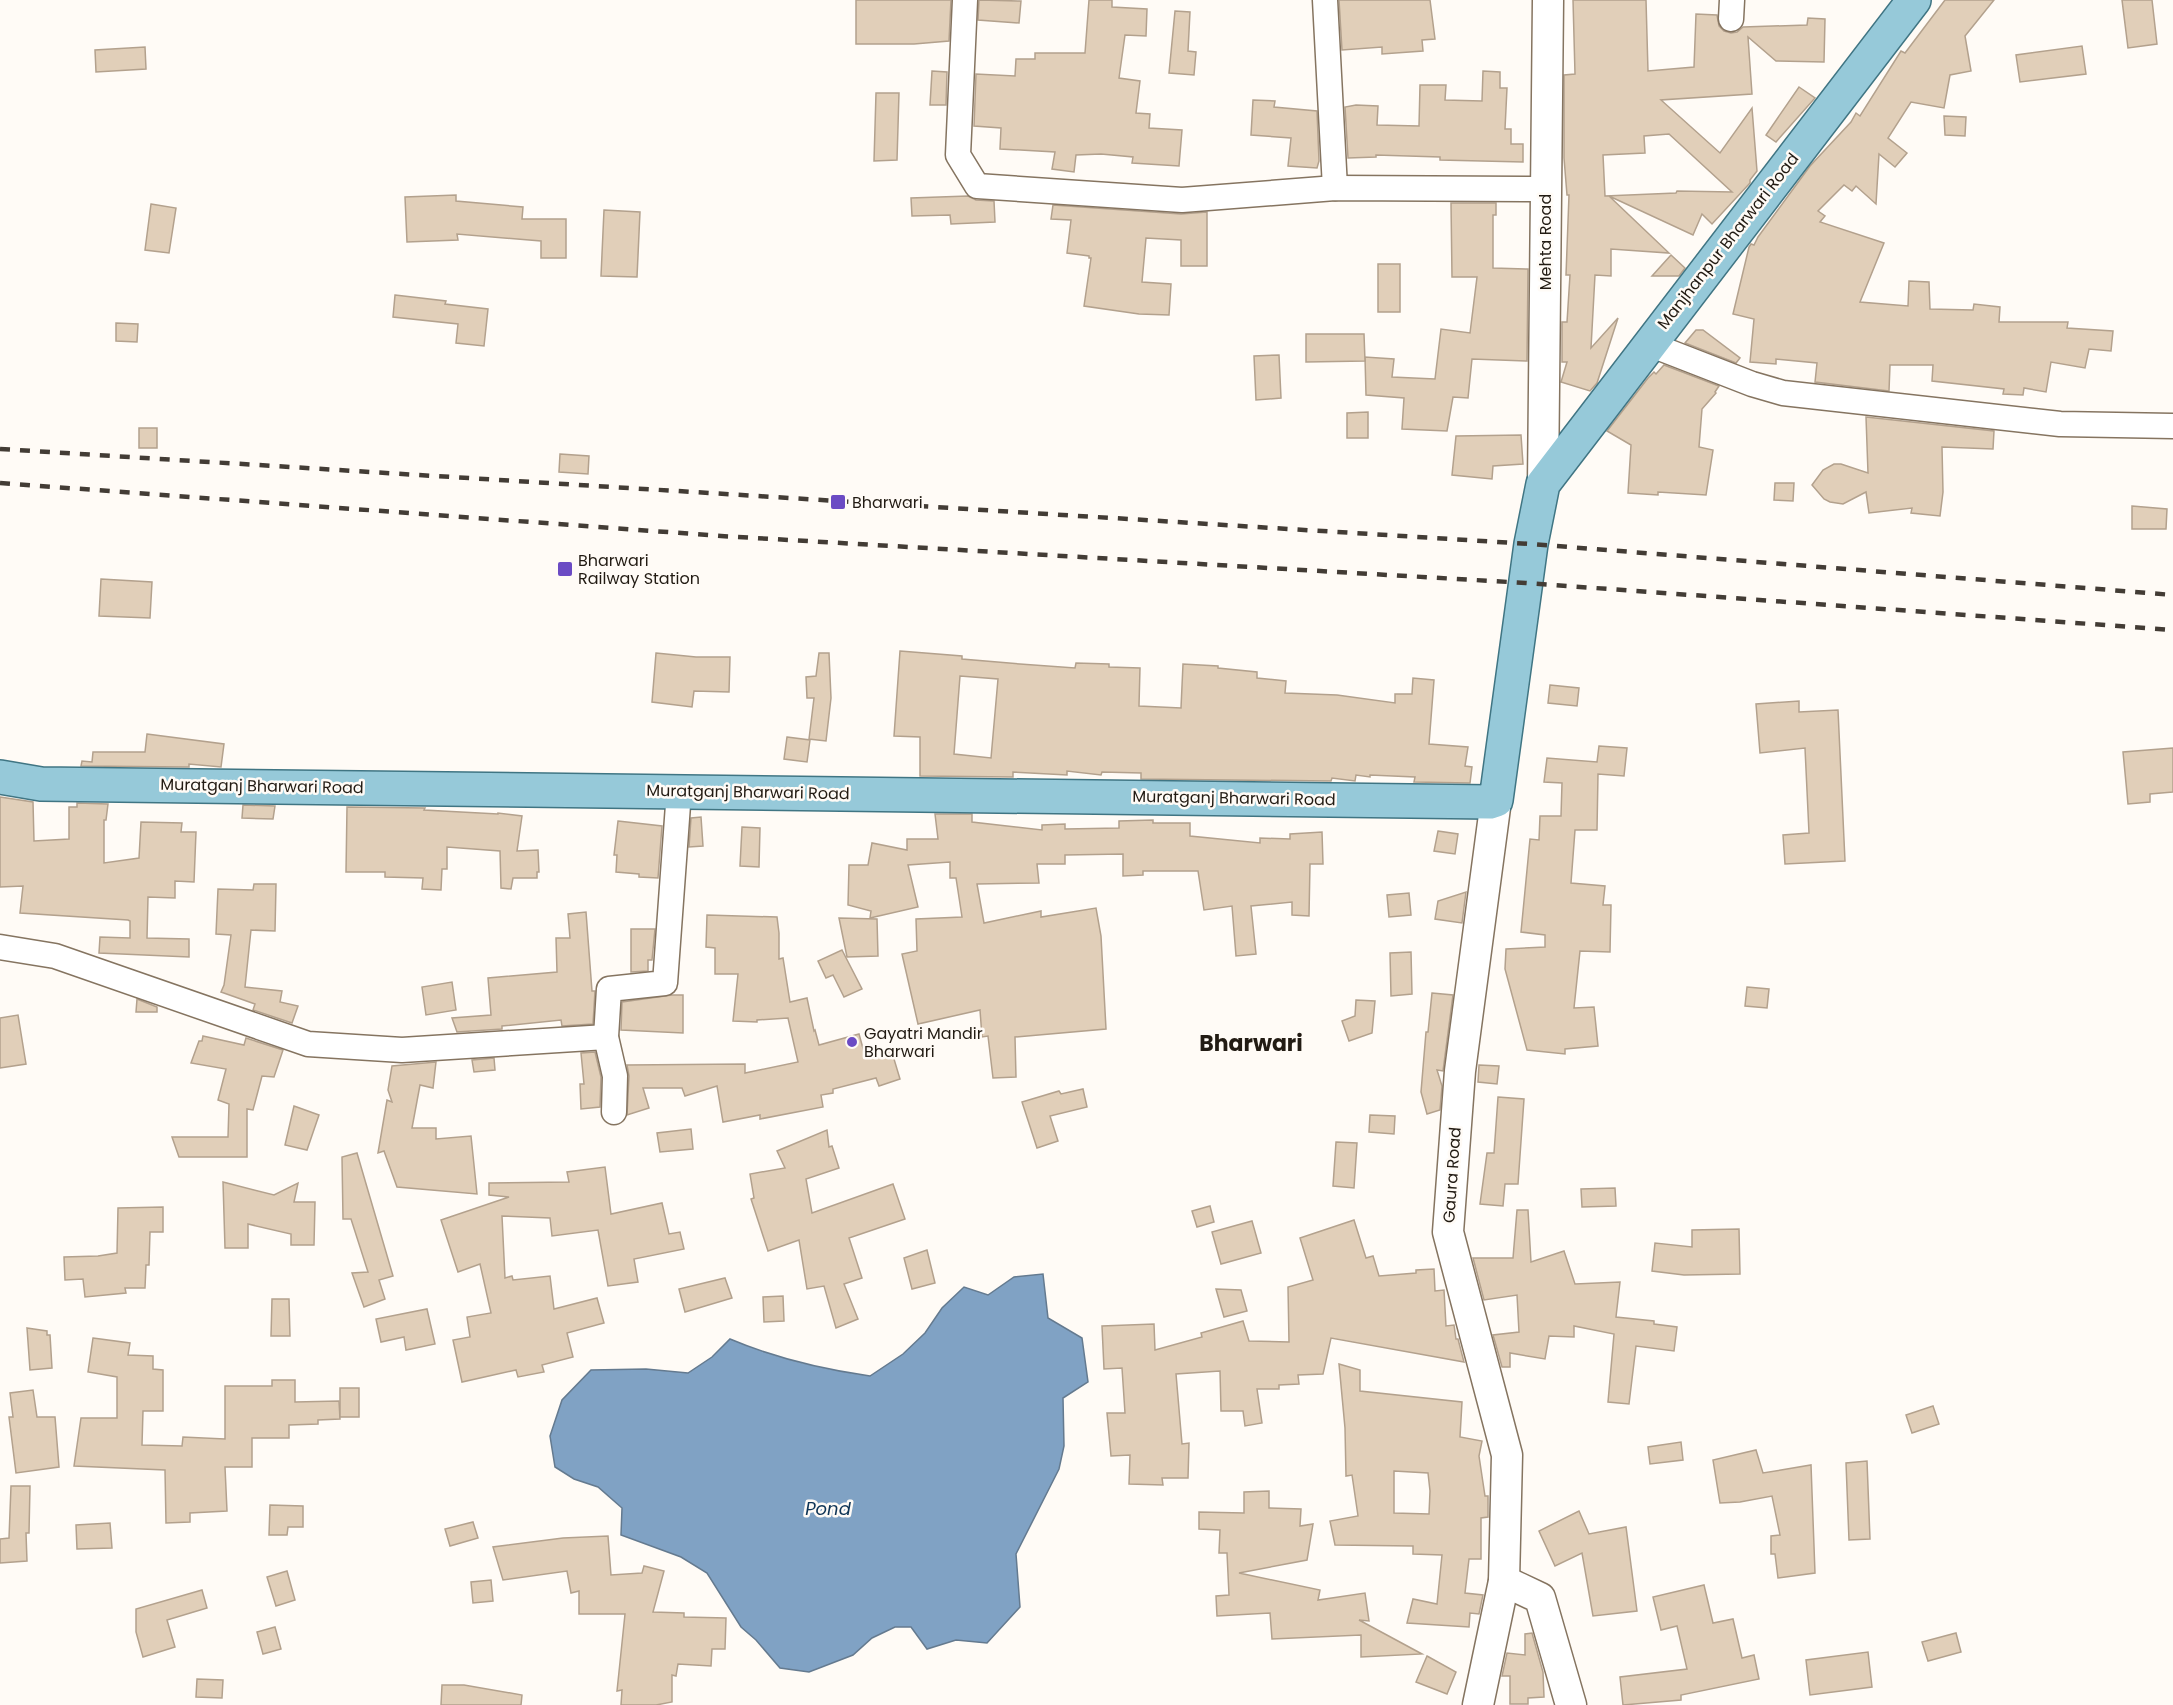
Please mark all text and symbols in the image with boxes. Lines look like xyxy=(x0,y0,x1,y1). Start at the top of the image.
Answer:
street label: Manjhanpur Bharwari Road xyxy=(1652,148,1804,334)
street label: Mehta Road xyxy=(1534,194,1557,290)
place label: Bharwari xyxy=(852,491,923,514)
marker: Bharwari xyxy=(829,493,847,511)
place label: Bharwari Railway Station xyxy=(578,549,700,590)
marker: Bharwari Railway Station xyxy=(556,560,574,578)
street label: Muratganj Bharwari Road xyxy=(160,773,364,799)
street label: Muratganj Bharwari Road xyxy=(646,779,850,805)
street label: Muratganj Bharwari Road xyxy=(1132,785,1336,811)
place label: Gayatri Mandir Bharwari xyxy=(864,1022,983,1063)
district label: Bharwari xyxy=(1199,1028,1303,1059)
marker: Gayatri Mandir Bharwari xyxy=(845,1035,859,1049)
street label: Gaura Road xyxy=(1437,1126,1467,1224)
water label: Pond xyxy=(805,1496,852,1521)

